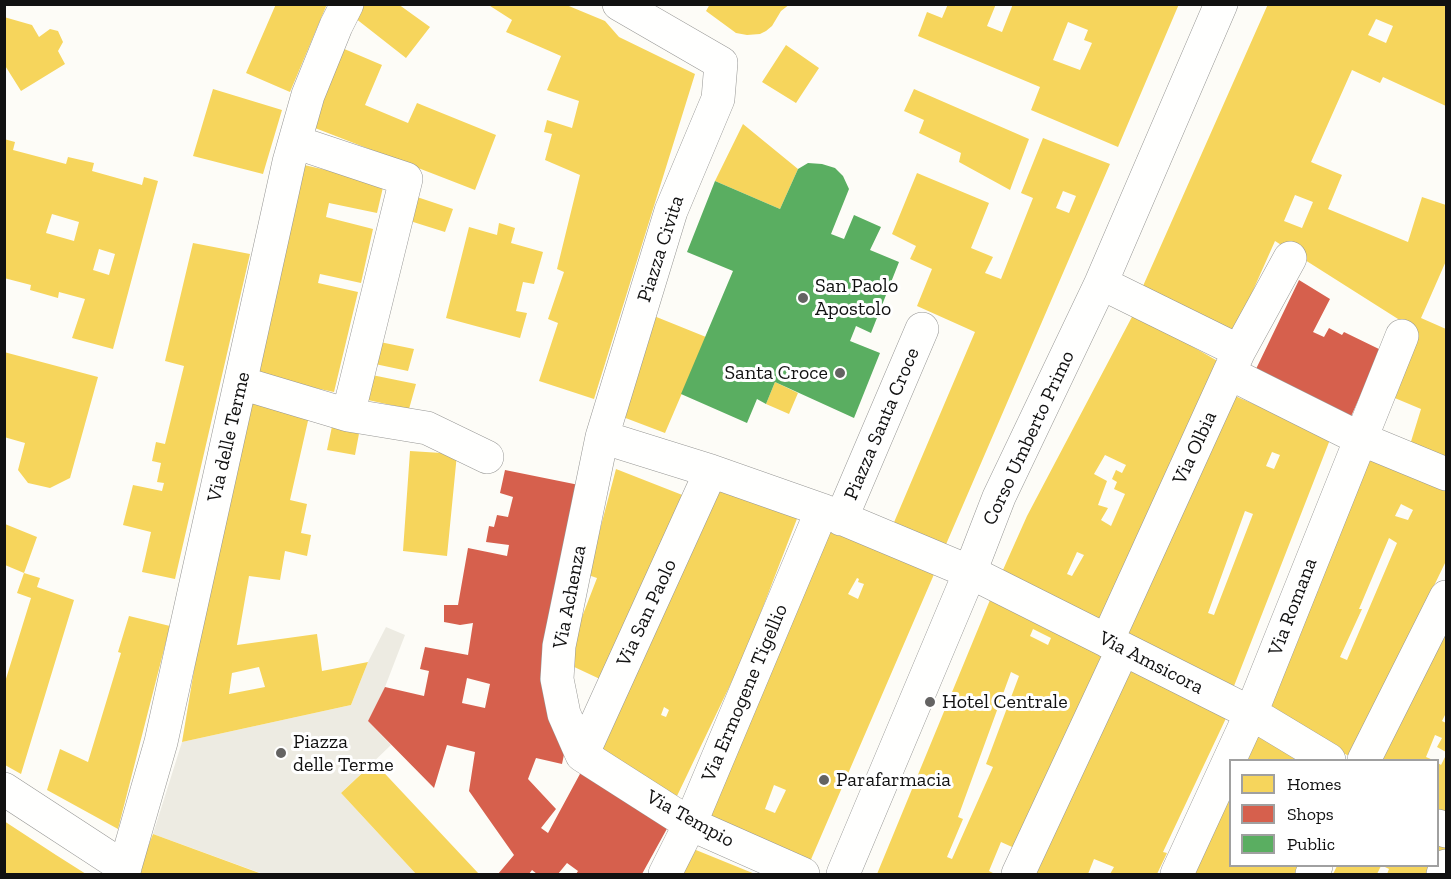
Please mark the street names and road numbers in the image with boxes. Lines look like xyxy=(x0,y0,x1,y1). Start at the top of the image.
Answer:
street label: Piazza Civita xyxy=(632,193,690,305)
street label: Piazza Santa Croce xyxy=(839,344,925,504)
street label: Corso Umberto Primo xyxy=(978,347,1080,529)
street label: Via delle Terme xyxy=(202,370,256,504)
street label: Via Olbia xyxy=(1168,408,1222,488)
street label: Via Achenza xyxy=(548,543,592,651)
street label: Via Romana xyxy=(1263,555,1323,659)
street label: Via San Paolo xyxy=(612,556,682,670)
street label: Via Ermogene Tigellio xyxy=(697,601,793,785)
street label: Via Amsicora xyxy=(1095,626,1207,700)
street label: Via Tempio xyxy=(642,785,738,853)

